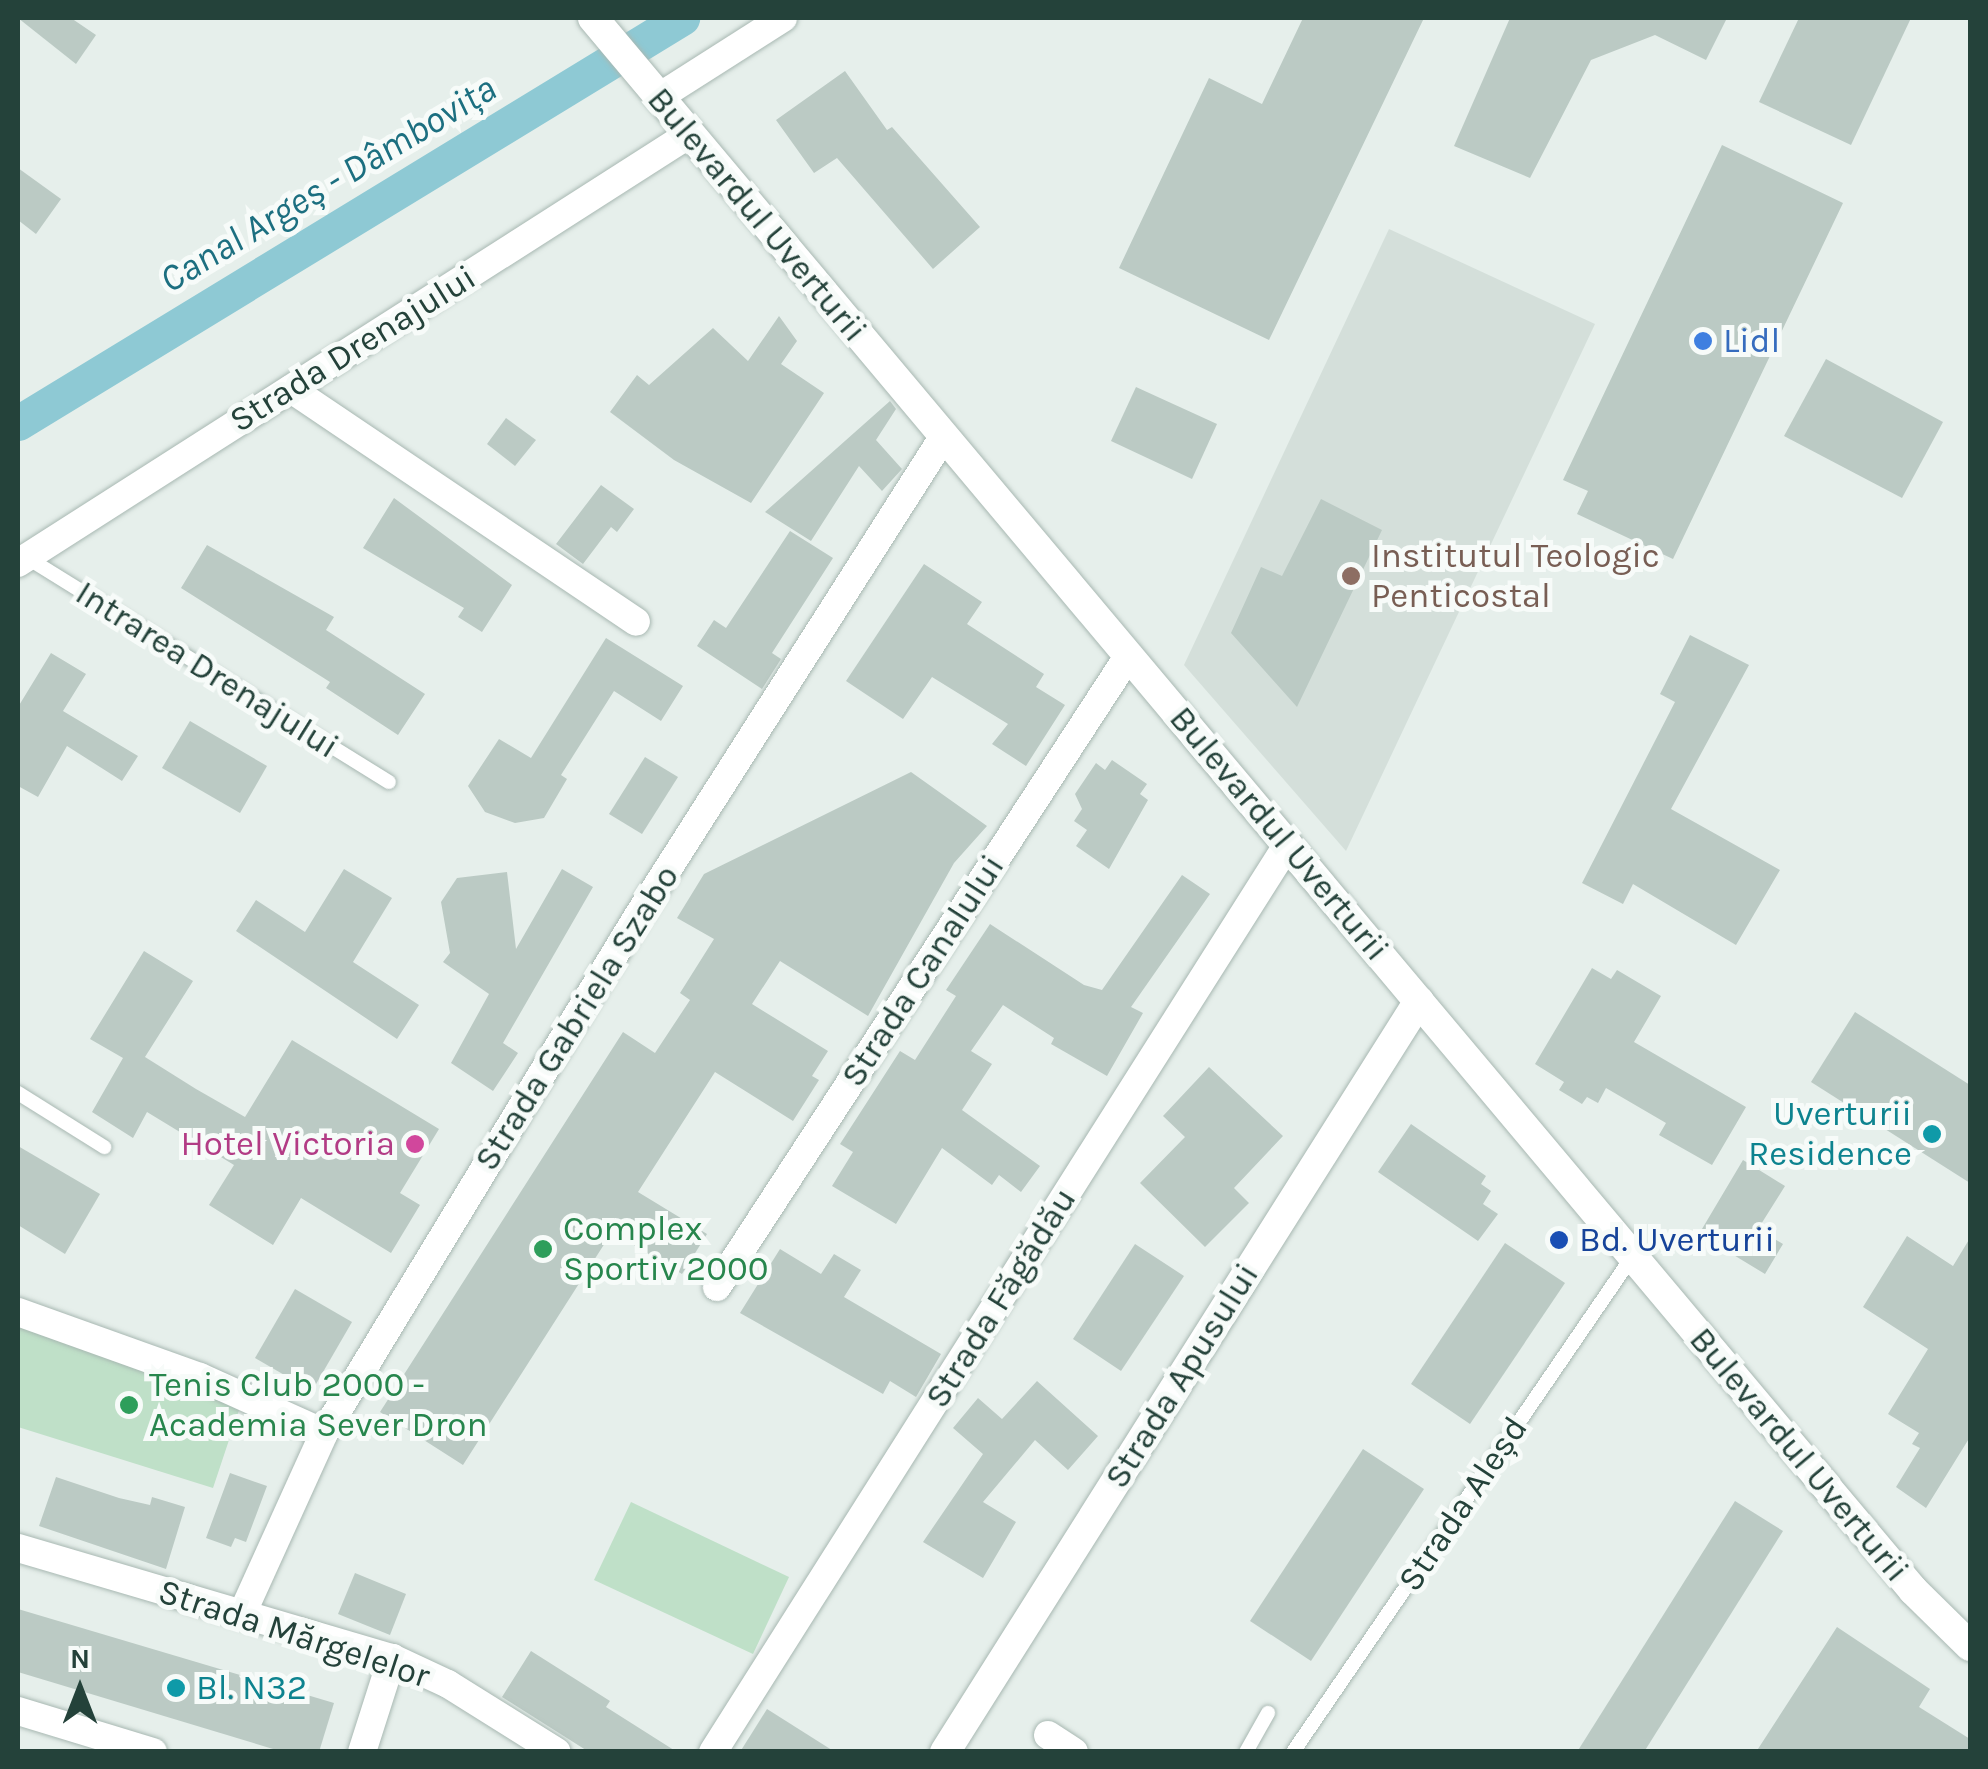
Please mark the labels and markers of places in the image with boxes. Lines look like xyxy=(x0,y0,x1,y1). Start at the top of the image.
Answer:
place label: Lidl xyxy=(1723,320,1780,362)
marker: Lidl xyxy=(1692,330,1714,352)
place label: Institutul Teologic Penticostal xyxy=(1371,535,1660,617)
marker: Institutul Teologic Penticostal xyxy=(1340,565,1362,587)
place label: Uverturii Residence xyxy=(1748,1093,1912,1175)
place label: Hotel Victoria xyxy=(180,1123,395,1165)
marker: Uverturii Residence xyxy=(1921,1123,1943,1145)
marker: Hotel Victoria xyxy=(404,1133,426,1155)
place label: Complex Sportiv 2000 xyxy=(563,1208,768,1290)
place label: Bd. Uverturii xyxy=(1579,1219,1775,1261)
marker: Bd. Uverturii xyxy=(1548,1229,1570,1251)
marker: Complex Sportiv 2000 xyxy=(532,1238,554,1260)
place label: Tenis Club 2000 - Academia Sever Dron xyxy=(149,1364,488,1446)
marker: Tenis Club 2000 - Academia Sever Dron xyxy=(118,1394,140,1416)
place label: Bl. N32 xyxy=(196,1667,307,1709)
marker: Bl. N32 xyxy=(165,1677,187,1699)

